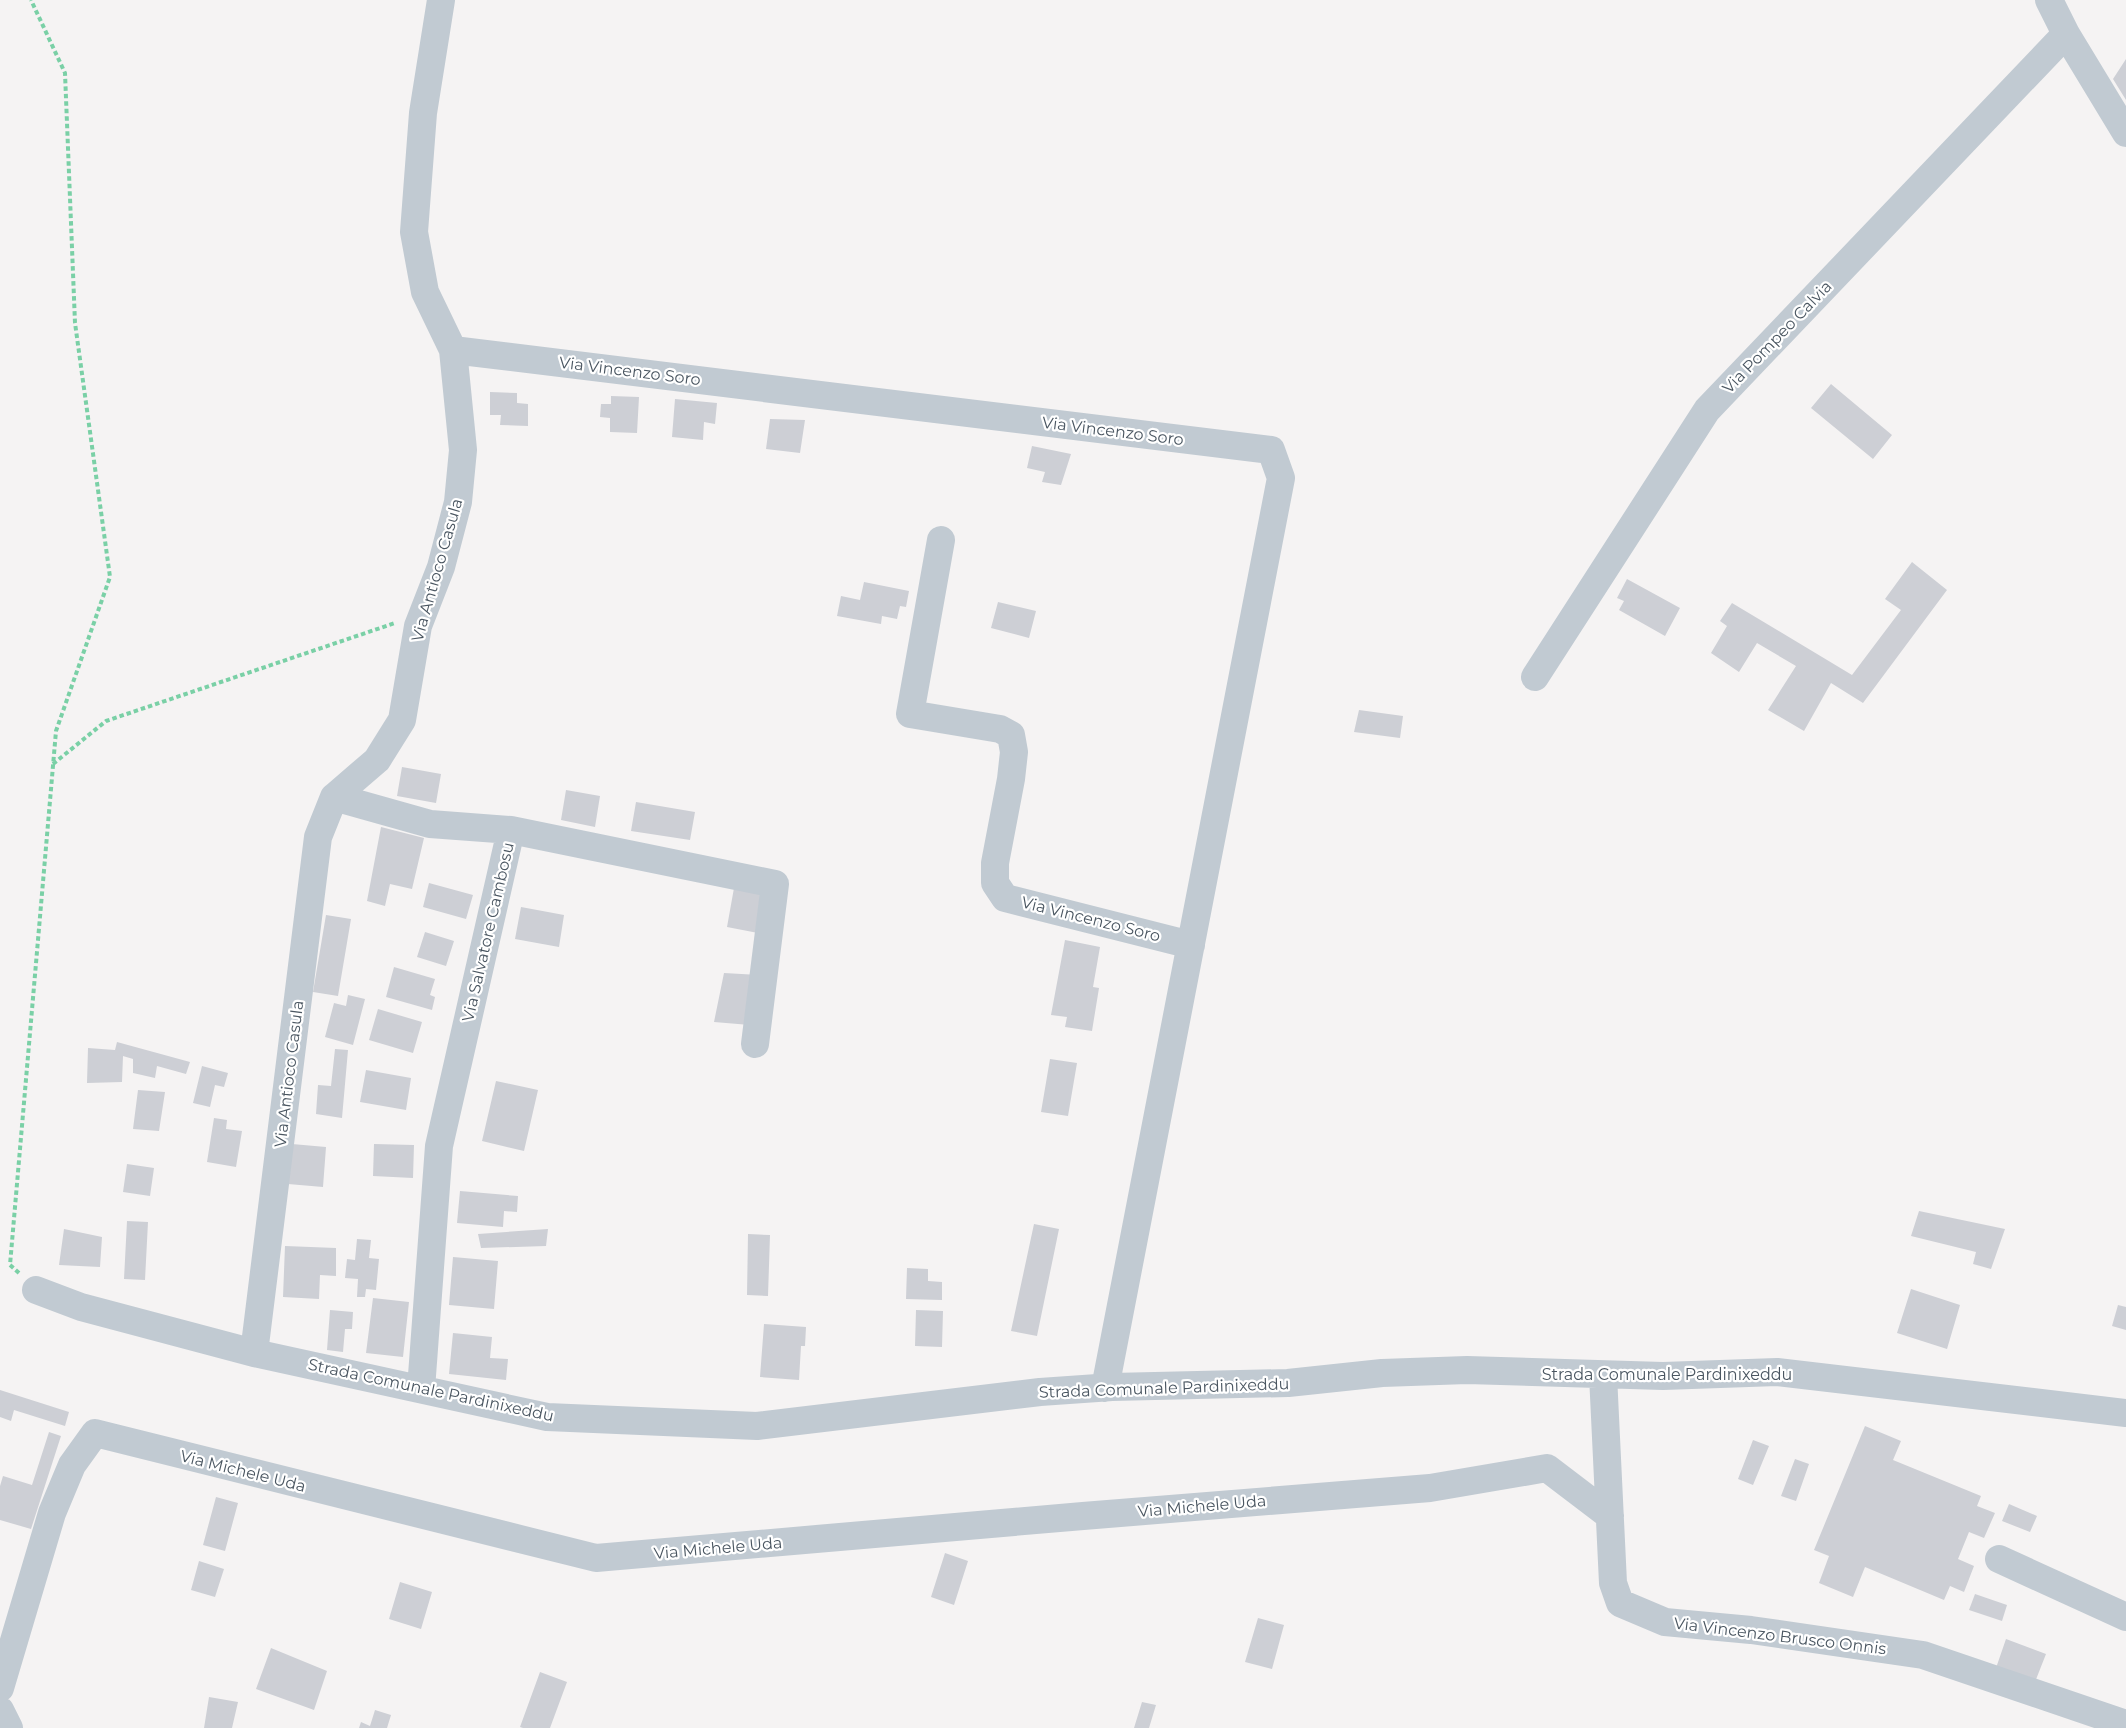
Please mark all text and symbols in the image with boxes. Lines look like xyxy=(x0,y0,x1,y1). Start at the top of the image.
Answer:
street label: Via Pompeo Calvia xyxy=(1718,277,1836,397)
street label: Via Vincenzo Soro xyxy=(558,353,702,389)
street label: Via Vincenzo Soro xyxy=(1041,413,1185,449)
street label: Via Antioco Casula xyxy=(407,496,467,644)
street label: Via Salvatore Cambosu xyxy=(458,840,518,1024)
street label: Via Vincenzo Soro xyxy=(1020,893,1162,945)
street label: Via Antioco Casula xyxy=(271,999,307,1149)
street label: Strada Comunale Pardinixeddu xyxy=(306,1355,556,1425)
street label: Strada Comunale Pardinixeddu xyxy=(1542,1365,1792,1384)
street label: Strada Comunale Pardinixeddu xyxy=(1038,1374,1290,1402)
street label: Via Michele Uda xyxy=(178,1446,308,1496)
street label: Via Michele Uda xyxy=(1137,1491,1267,1521)
street label: Via Michele Uda xyxy=(653,1533,783,1563)
street label: Via Vincenzo Brusco Onnis xyxy=(1673,1614,1887,1658)

